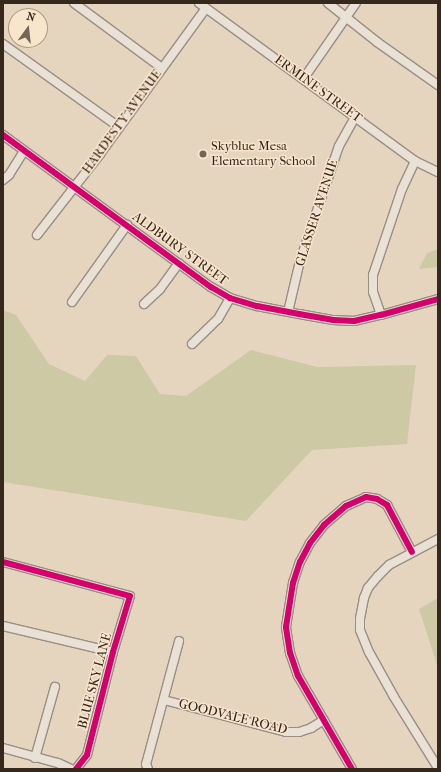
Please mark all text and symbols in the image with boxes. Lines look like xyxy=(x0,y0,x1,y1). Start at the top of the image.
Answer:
north arrow xyxy=(8,8,48,48)
text: N xyxy=(25,10,37,24)
street label: ERMINE STREET xyxy=(271,52,365,126)
street label: HARDESTY AVENUE xyxy=(79,67,165,177)
place label: Skyblue Mesa Elementary School xyxy=(211,139,316,170)
marker: Skyblue Mesa Elementary School xyxy=(198,149,208,159)
street label: GLASSER AVENUE xyxy=(292,158,342,268)
street label: ALDBURY STREET xyxy=(129,209,231,289)
street label: BLUE SKY LANE xyxy=(75,631,115,731)
street label: GOODVALE ROAD xyxy=(177,696,289,738)

